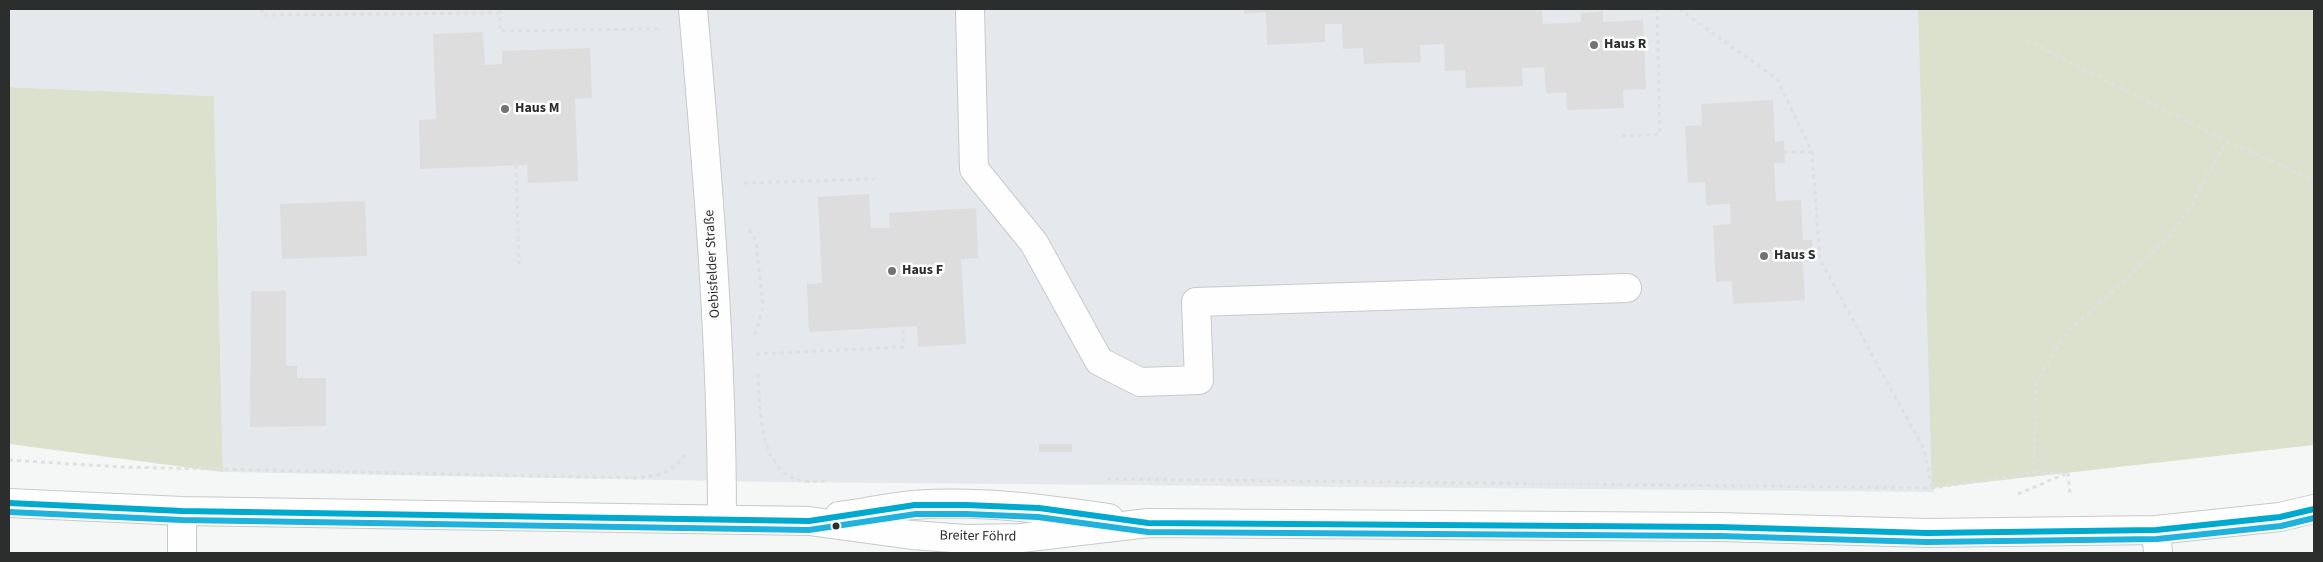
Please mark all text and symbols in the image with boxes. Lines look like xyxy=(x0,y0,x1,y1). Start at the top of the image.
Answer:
place label: Haus R xyxy=(1604,37,1646,53)
marker: Haus R xyxy=(1588,39,1600,51)
place label: Haus M xyxy=(515,101,559,117)
marker: Haus M xyxy=(499,103,511,115)
street label: Oebisfelder Straße xyxy=(702,209,724,319)
place label: Haus S xyxy=(1774,248,1816,264)
marker: Haus S xyxy=(1758,250,1770,262)
place label: Haus F xyxy=(902,263,943,279)
marker: Haus F xyxy=(886,265,898,277)
unlabelled marker xyxy=(831,521,841,531)
street label: Breiter Föhrd xyxy=(939,528,1017,546)

